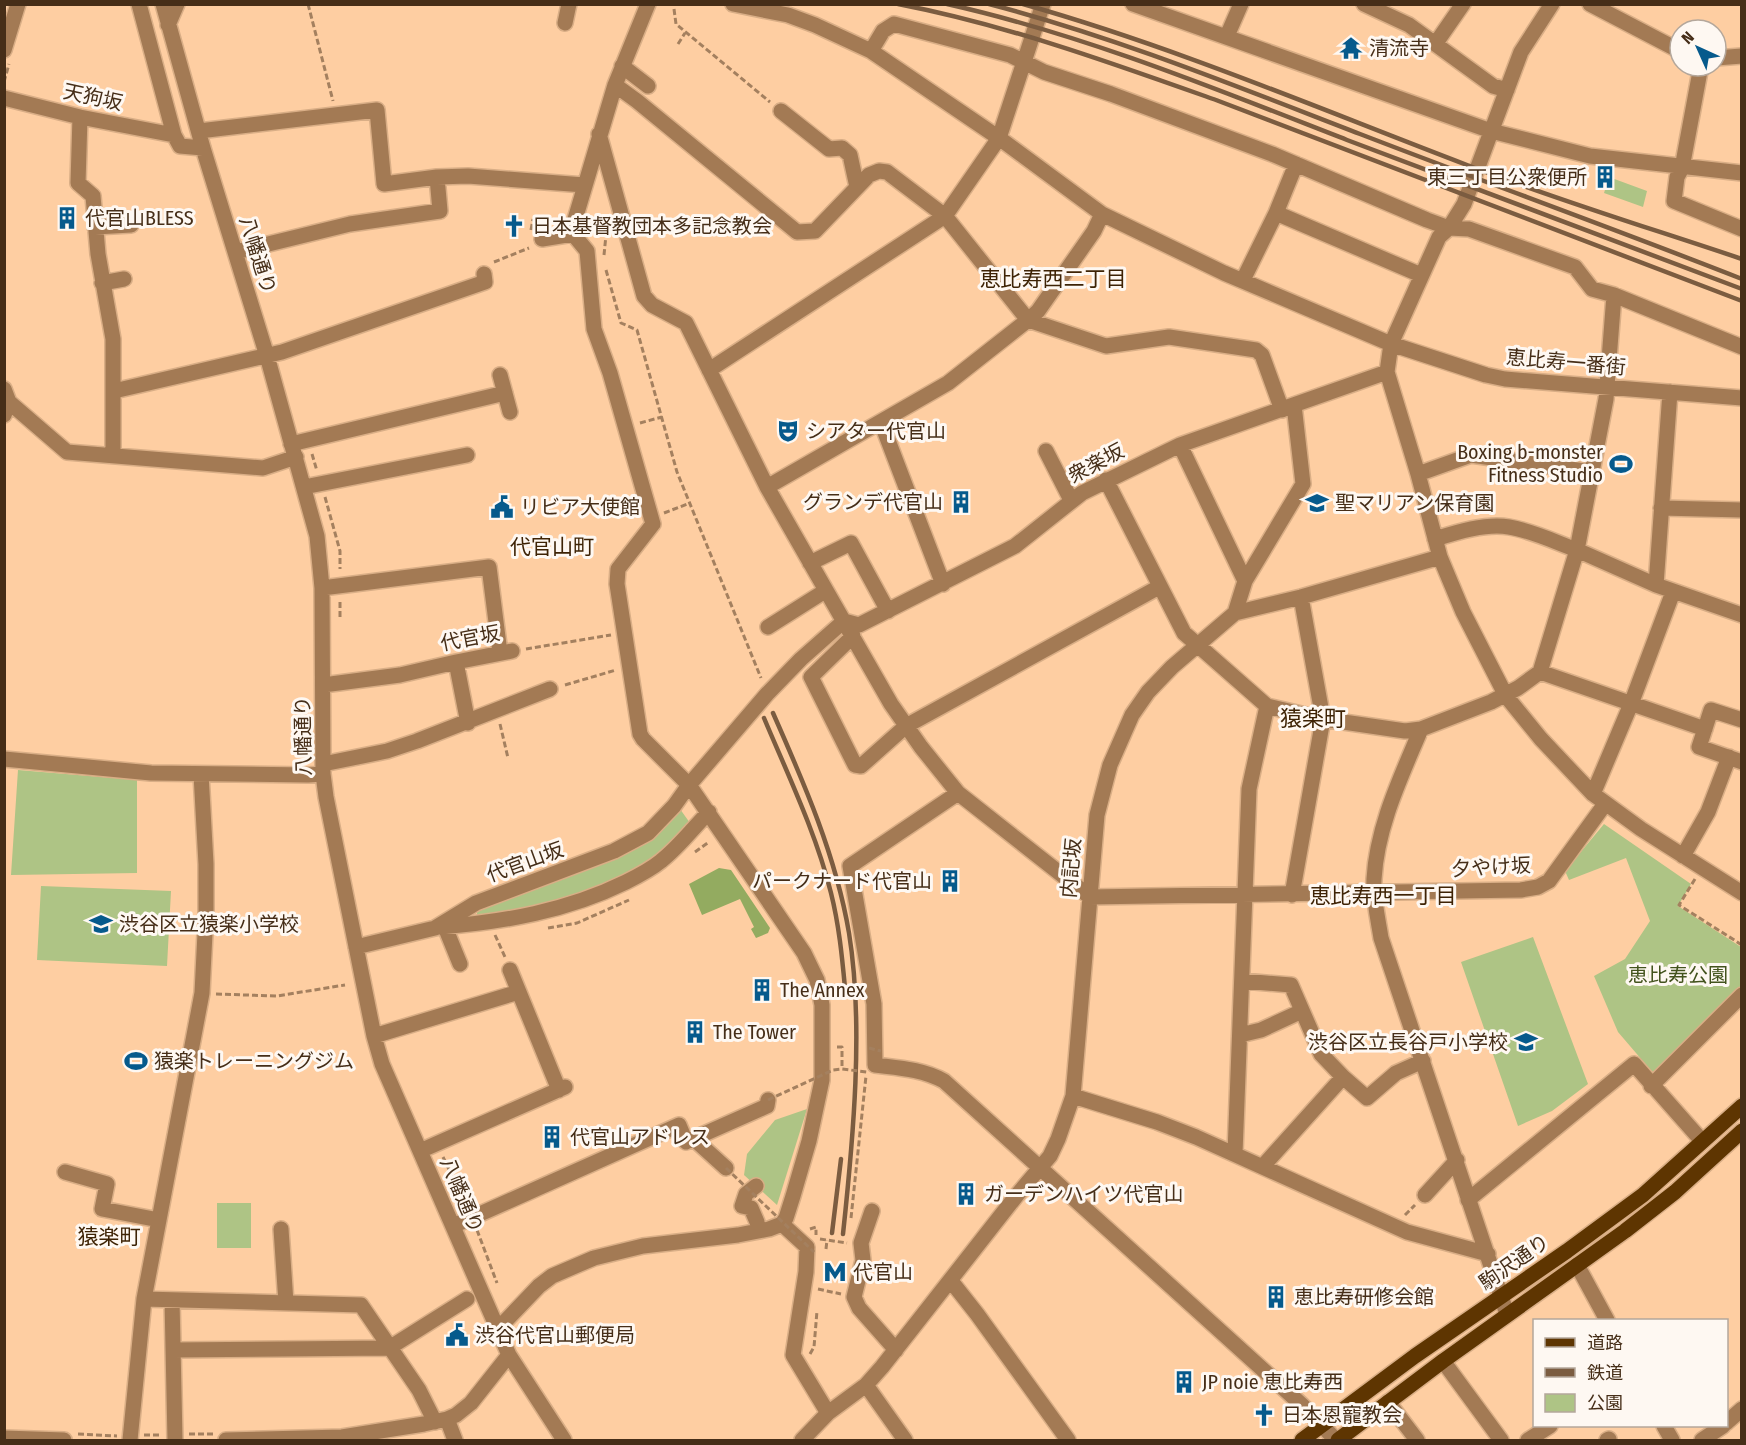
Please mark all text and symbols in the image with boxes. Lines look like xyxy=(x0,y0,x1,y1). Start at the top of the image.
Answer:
north arrow xyxy=(1668,18,1728,78)
text: N xyxy=(1678,28,1698,48)
temple icon: 清流寺 xyxy=(1338,35,1364,61)
place label: 清流寺 xyxy=(1369,36,1429,60)
street label: 天狗坂 xyxy=(61,79,125,115)
building icon: 東三丁目公衆便所 xyxy=(1592,164,1618,190)
place label: 東三丁目公衆便所 xyxy=(1427,165,1587,189)
building icon: 代官山BLESS xyxy=(54,205,80,231)
place label: 代官山BLESS xyxy=(85,206,194,230)
street label: 八幡通り xyxy=(235,213,281,297)
church icon: 日本基督教団本多記念教会 xyxy=(501,213,527,239)
place label: 日本基督教団本多記念教会 xyxy=(532,214,772,238)
district label: 恵比寿西二丁目 xyxy=(980,266,1127,292)
street label: 恵比寿一番街 xyxy=(1505,345,1627,379)
theatre icon: シアター代官山 xyxy=(775,418,801,444)
place label: シアター代官山 xyxy=(806,419,946,443)
street label: 衆楽坂 xyxy=(1064,438,1128,488)
place label: Boxing b-monster Fitness Studio xyxy=(1457,440,1603,487)
sports icon: Boxing b-monster Fitness Studio xyxy=(1608,451,1634,477)
building icon: グランデ代官山 xyxy=(948,489,974,515)
place label: グランデ代官山 xyxy=(803,490,943,514)
school or university icon: 聖マリアン保育園 xyxy=(1304,490,1330,516)
place label: 聖マリアン保育園 xyxy=(1335,491,1494,515)
public building icon: リビア大使館 xyxy=(489,494,515,520)
place label: リビア大使館 xyxy=(520,495,640,519)
district label: 代官山町 xyxy=(510,534,594,560)
street label: 代官坂 xyxy=(438,620,502,656)
street label: 八幡通り xyxy=(290,696,316,776)
district label: 猿楽町 xyxy=(1280,705,1346,732)
street label: 代官山坂 xyxy=(483,837,567,887)
street label: 内記坂 xyxy=(1056,837,1086,899)
street label: 夕やけ坂 xyxy=(1450,853,1532,881)
building icon: パークナード代官山 xyxy=(937,868,963,894)
place label: パークナード代官山 xyxy=(752,869,932,893)
district label: 恵比寿西一丁目 xyxy=(1310,883,1457,909)
school or university icon: 渋谷区立猿楽小学校 xyxy=(88,911,114,937)
place label: 渋谷区立猿楽小学校 xyxy=(119,912,299,936)
park label: 恵比寿公園 xyxy=(1628,963,1728,987)
building icon: The Annex xyxy=(749,977,775,1003)
place label: The Annex xyxy=(780,978,865,1002)
building icon: The Tower xyxy=(682,1019,708,1045)
place label: The Tower xyxy=(713,1020,796,1044)
school or university icon: 渋谷区立長谷戸小学校 xyxy=(1513,1029,1539,1055)
place label: 渋谷区立長谷戸小学校 xyxy=(1308,1030,1508,1054)
sports icon: 猿楽トレーニングジム xyxy=(123,1048,149,1074)
place label: 猿楽トレーニングジム xyxy=(154,1049,354,1073)
building icon: 代官山アドレス xyxy=(539,1124,565,1150)
place label: 代官山アドレス xyxy=(570,1125,710,1149)
street label: 八幡通り xyxy=(435,1153,489,1237)
building icon: ガーデンハイツ代官山 xyxy=(953,1181,979,1207)
place label: ガーデンハイツ代官山 xyxy=(984,1182,1184,1206)
district label: 猿楽町 xyxy=(78,1224,141,1250)
street label: 駒沢通り xyxy=(1474,1229,1554,1295)
metro station icon: 代官山 xyxy=(822,1259,848,1285)
place label: 代官山 xyxy=(853,1260,913,1284)
building icon: 恵比寿研修会館 xyxy=(1263,1284,1289,1310)
place label: 恵比寿研修会館 xyxy=(1294,1285,1434,1309)
legend xyxy=(1533,1319,1728,1427)
public building icon: 渋谷代官山郵便局 xyxy=(444,1322,470,1348)
place label: 渋谷代官山郵便局 xyxy=(475,1323,635,1347)
text: 道路 xyxy=(1587,1332,1623,1354)
text: 鉄道 xyxy=(1587,1362,1623,1384)
building icon: JP noie 恵比寿西 xyxy=(1171,1369,1197,1395)
place label: JP noie 恵比寿西 xyxy=(1202,1370,1343,1394)
text: 公園 xyxy=(1587,1392,1623,1414)
church icon: 日本恩寵教会 xyxy=(1251,1402,1277,1428)
place label: 日本恩寵教会 xyxy=(1282,1403,1402,1427)

